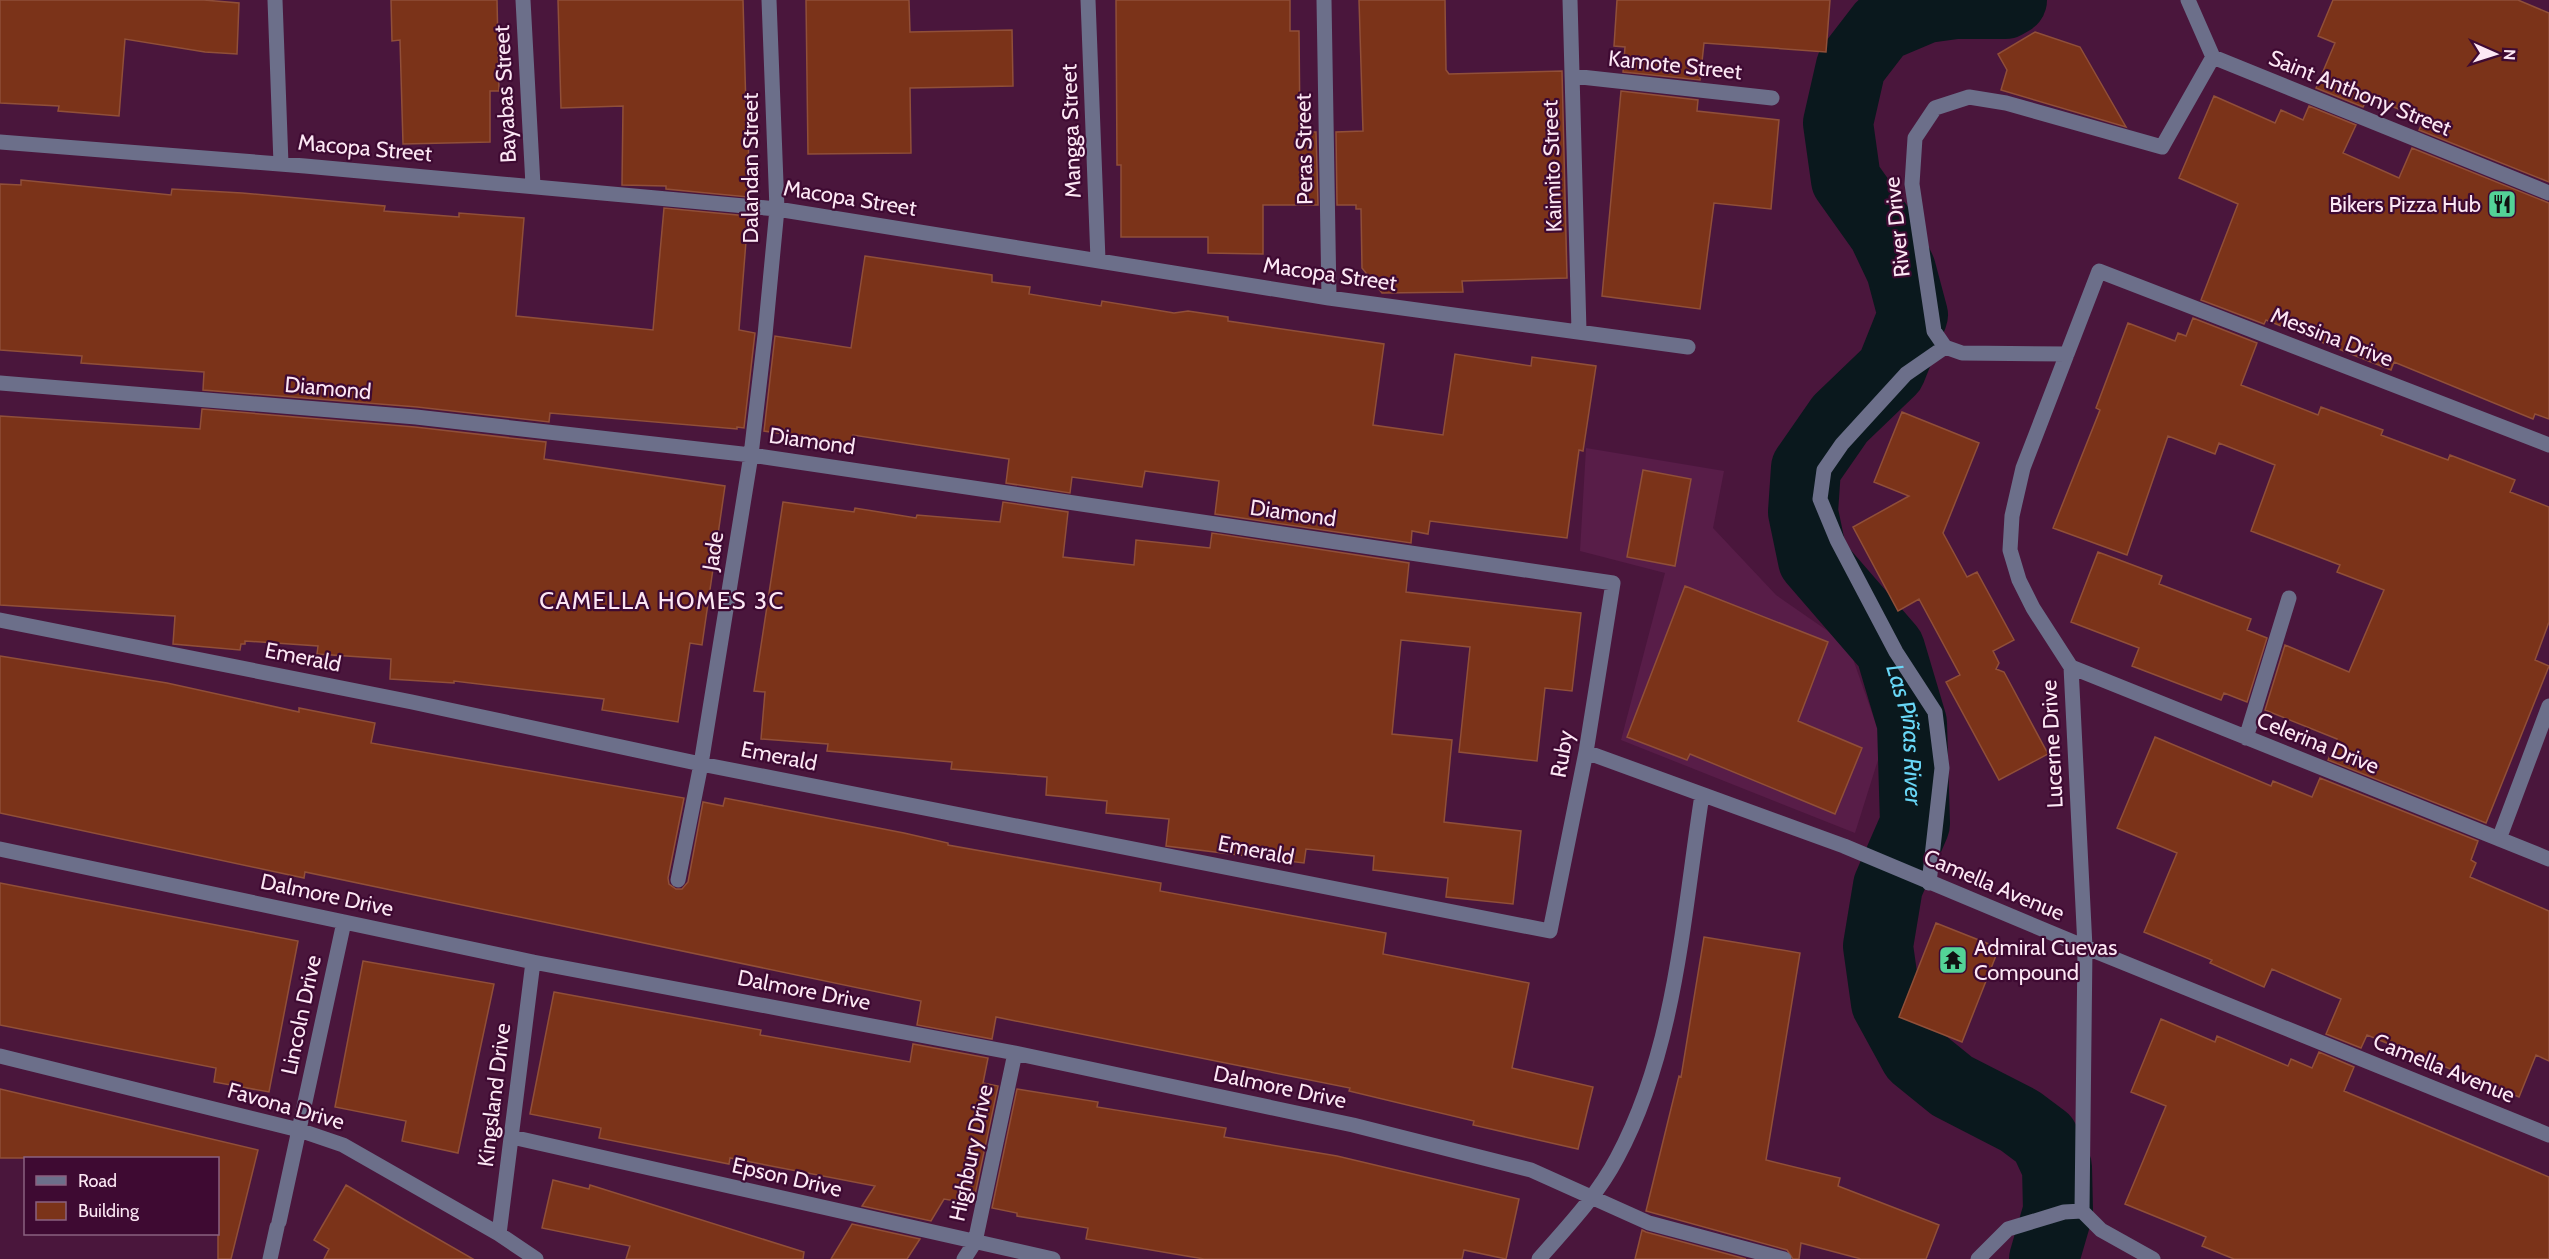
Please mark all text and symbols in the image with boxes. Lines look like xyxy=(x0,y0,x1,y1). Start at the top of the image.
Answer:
street label: Bayabas Street xyxy=(488,24,522,164)
north arrow xyxy=(2465,24,2525,84)
street label: Saint Anthony Street xyxy=(2265,44,2456,142)
street label: Kamote Street xyxy=(1607,45,1744,86)
text: N xyxy=(2500,49,2519,61)
street label: Mangga Street xyxy=(1055,63,1087,199)
street label: Dalandan Street xyxy=(737,92,764,244)
street label: Peras Street xyxy=(1290,92,1318,205)
street label: Kaimito Street xyxy=(1536,99,1568,233)
street label: Macopa Street xyxy=(297,129,434,167)
street label: Macopa Street xyxy=(781,174,919,222)
street label: River Drive xyxy=(1878,175,1916,279)
restaurant icon: Bikers Pizza Hub xyxy=(2486,188,2518,220)
place label: Bikers Pizza Hub xyxy=(2329,191,2481,218)
street label: Macopa Street xyxy=(1262,251,1399,297)
street label: Messina Drive xyxy=(2267,301,2397,373)
street label: Diamond xyxy=(284,371,372,405)
street label: Diamond xyxy=(767,422,857,460)
street label: Diamond xyxy=(1248,494,1338,532)
street label: Jade xyxy=(696,529,729,574)
district label: CAMELLA HOMES 3C xyxy=(539,586,785,615)
street label: Emerald xyxy=(263,636,343,678)
water label: Las Piñas River xyxy=(1881,660,1929,807)
street label: Lucerne Drive xyxy=(2035,679,2069,809)
street label: Celerina Drive xyxy=(2253,706,2383,780)
street label: Ruby xyxy=(1545,728,1579,780)
street label: Emerald xyxy=(739,735,819,777)
street label: Emerald xyxy=(1216,829,1296,871)
street label: Camella Avenue xyxy=(1920,843,2068,927)
street label: Dalmore Drive xyxy=(258,868,396,922)
place label: Admiral Cuevas Compound xyxy=(1974,934,2117,986)
temple icon: Admiral Cuevas Compound xyxy=(1937,944,1969,976)
street label: Lincoln Drive xyxy=(275,953,327,1077)
street label: Dalmore Drive xyxy=(735,964,873,1016)
street label: Kingsland Drive xyxy=(472,1022,516,1168)
street label: Camella Avenue xyxy=(2369,1027,2519,1109)
street label: Dalmore Drive xyxy=(1211,1060,1349,1114)
street label: Favona Drive xyxy=(224,1076,348,1136)
street label: Highbury Drive xyxy=(943,1082,999,1224)
street label: Epson Drive xyxy=(729,1151,845,1203)
legend xyxy=(24,1157,219,1235)
text: Road xyxy=(78,1170,117,1192)
text: Building xyxy=(78,1200,140,1222)

